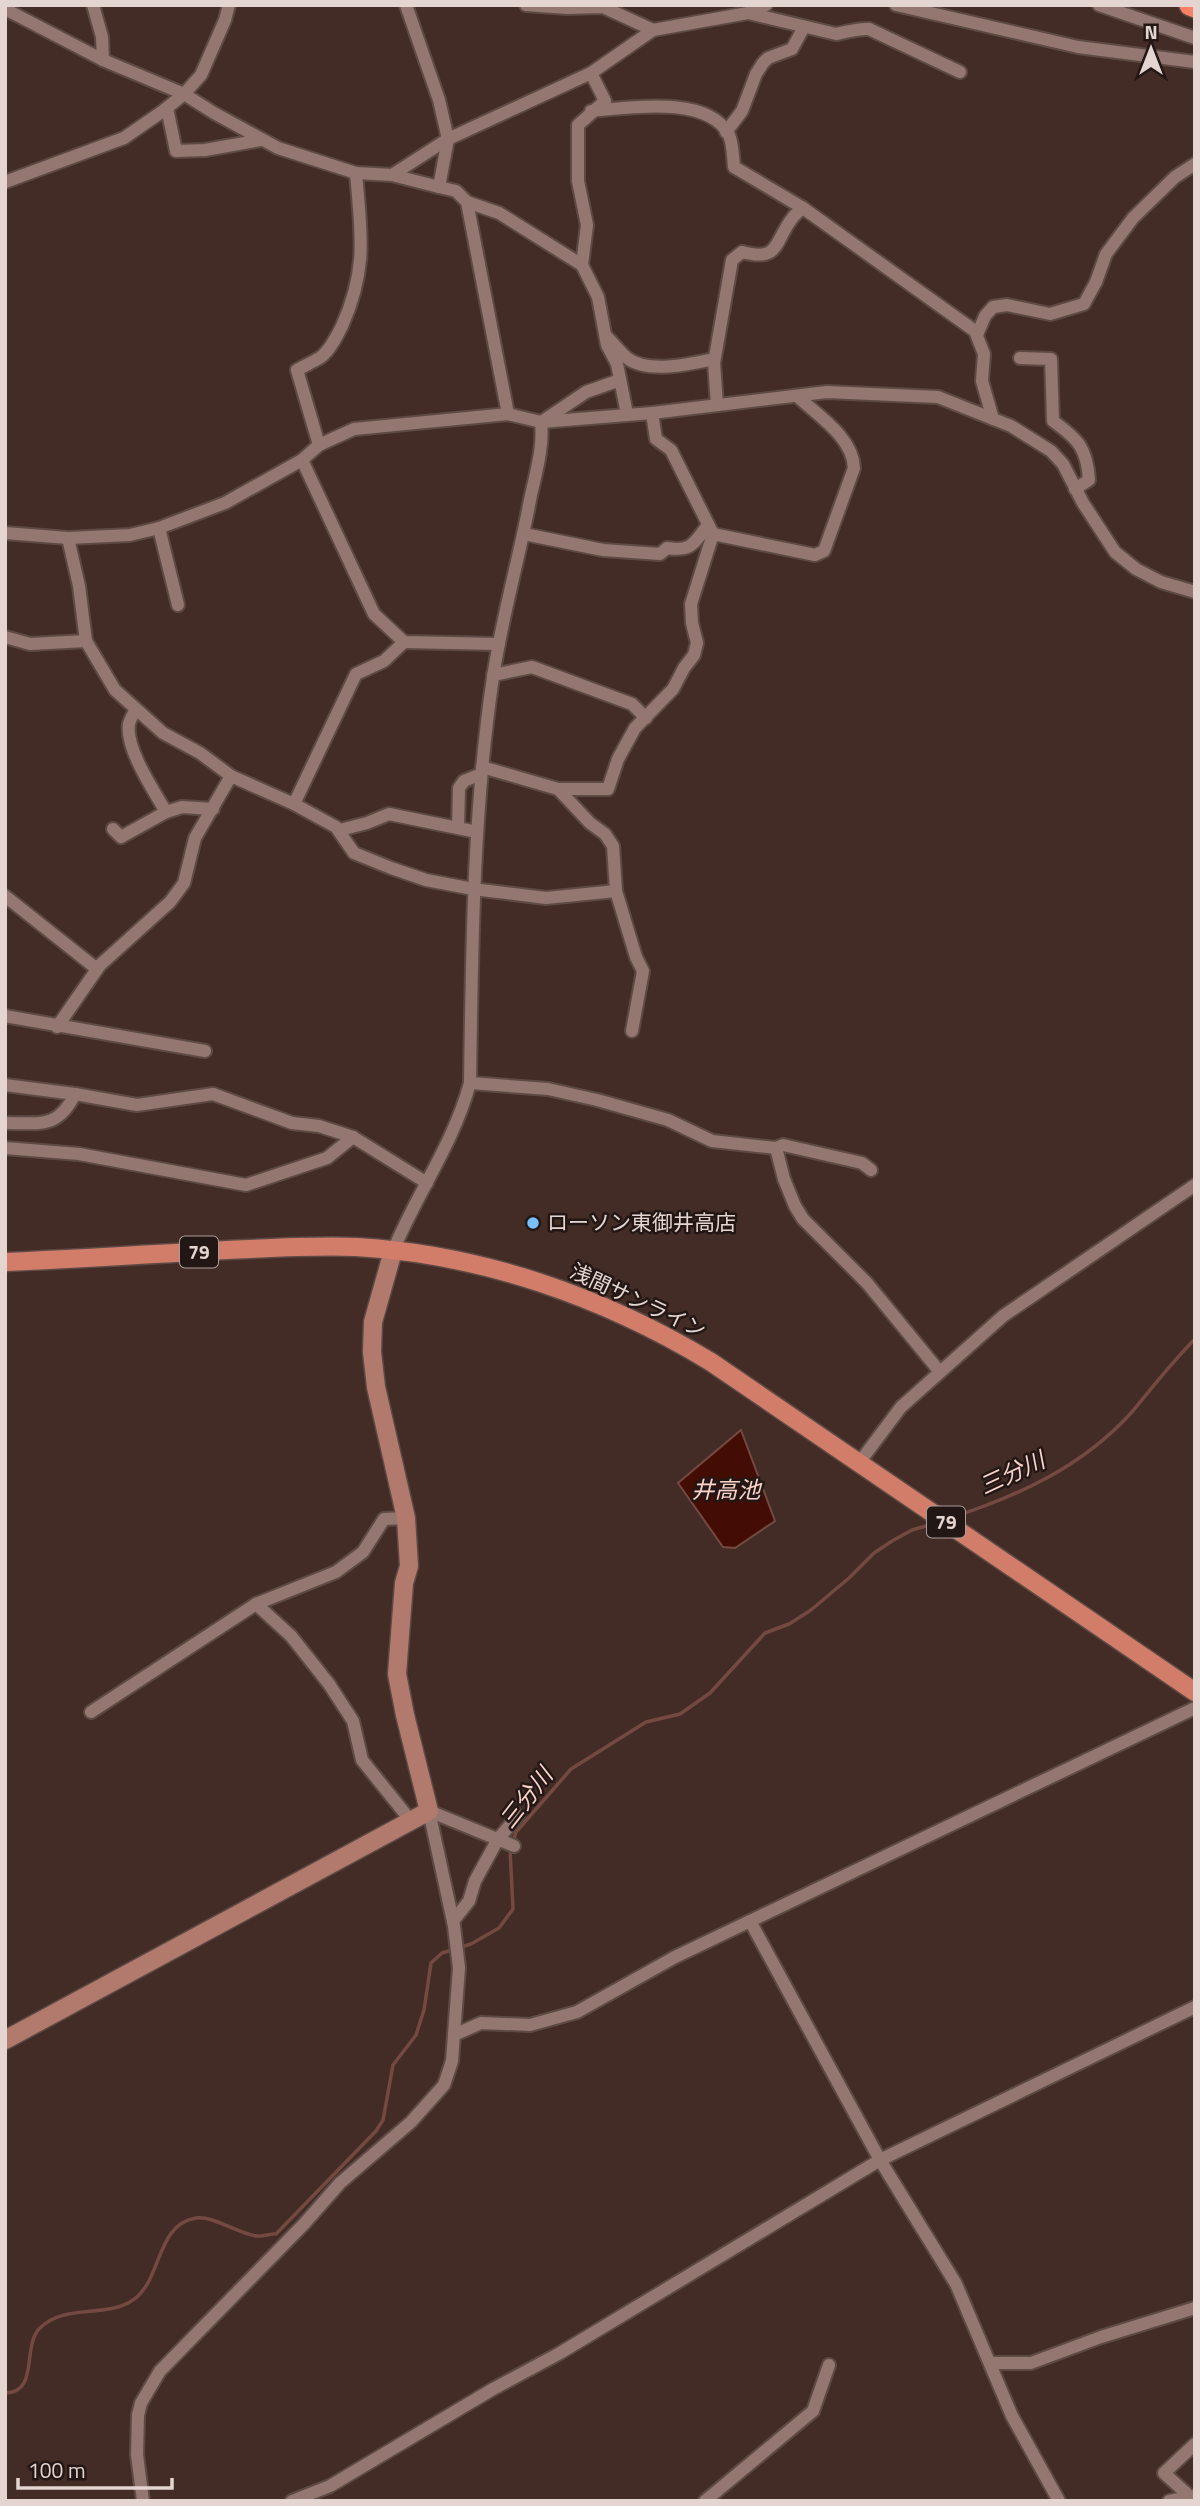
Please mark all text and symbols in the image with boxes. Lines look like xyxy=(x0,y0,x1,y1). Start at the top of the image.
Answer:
north arrow xyxy=(1116,14,1186,84)
text: N xyxy=(1144,17,1158,46)
place label: ローソン東御井高店 xyxy=(547,1206,736,1238)
marker: ローソン東御井高店 xyxy=(525,1215,541,1231)
road number: 79 xyxy=(180,1236,218,1268)
street label: 浅間サンライン xyxy=(565,1255,712,1346)
water label: 三分川 xyxy=(973,1441,1053,1503)
water label: 井高池 xyxy=(692,1472,763,1507)
road number: 79 xyxy=(927,1506,965,1538)
water label: 三分川 xyxy=(491,1757,562,1836)
scale bar xyxy=(18,2446,172,2490)
text: 100 m xyxy=(28,2454,85,2486)

